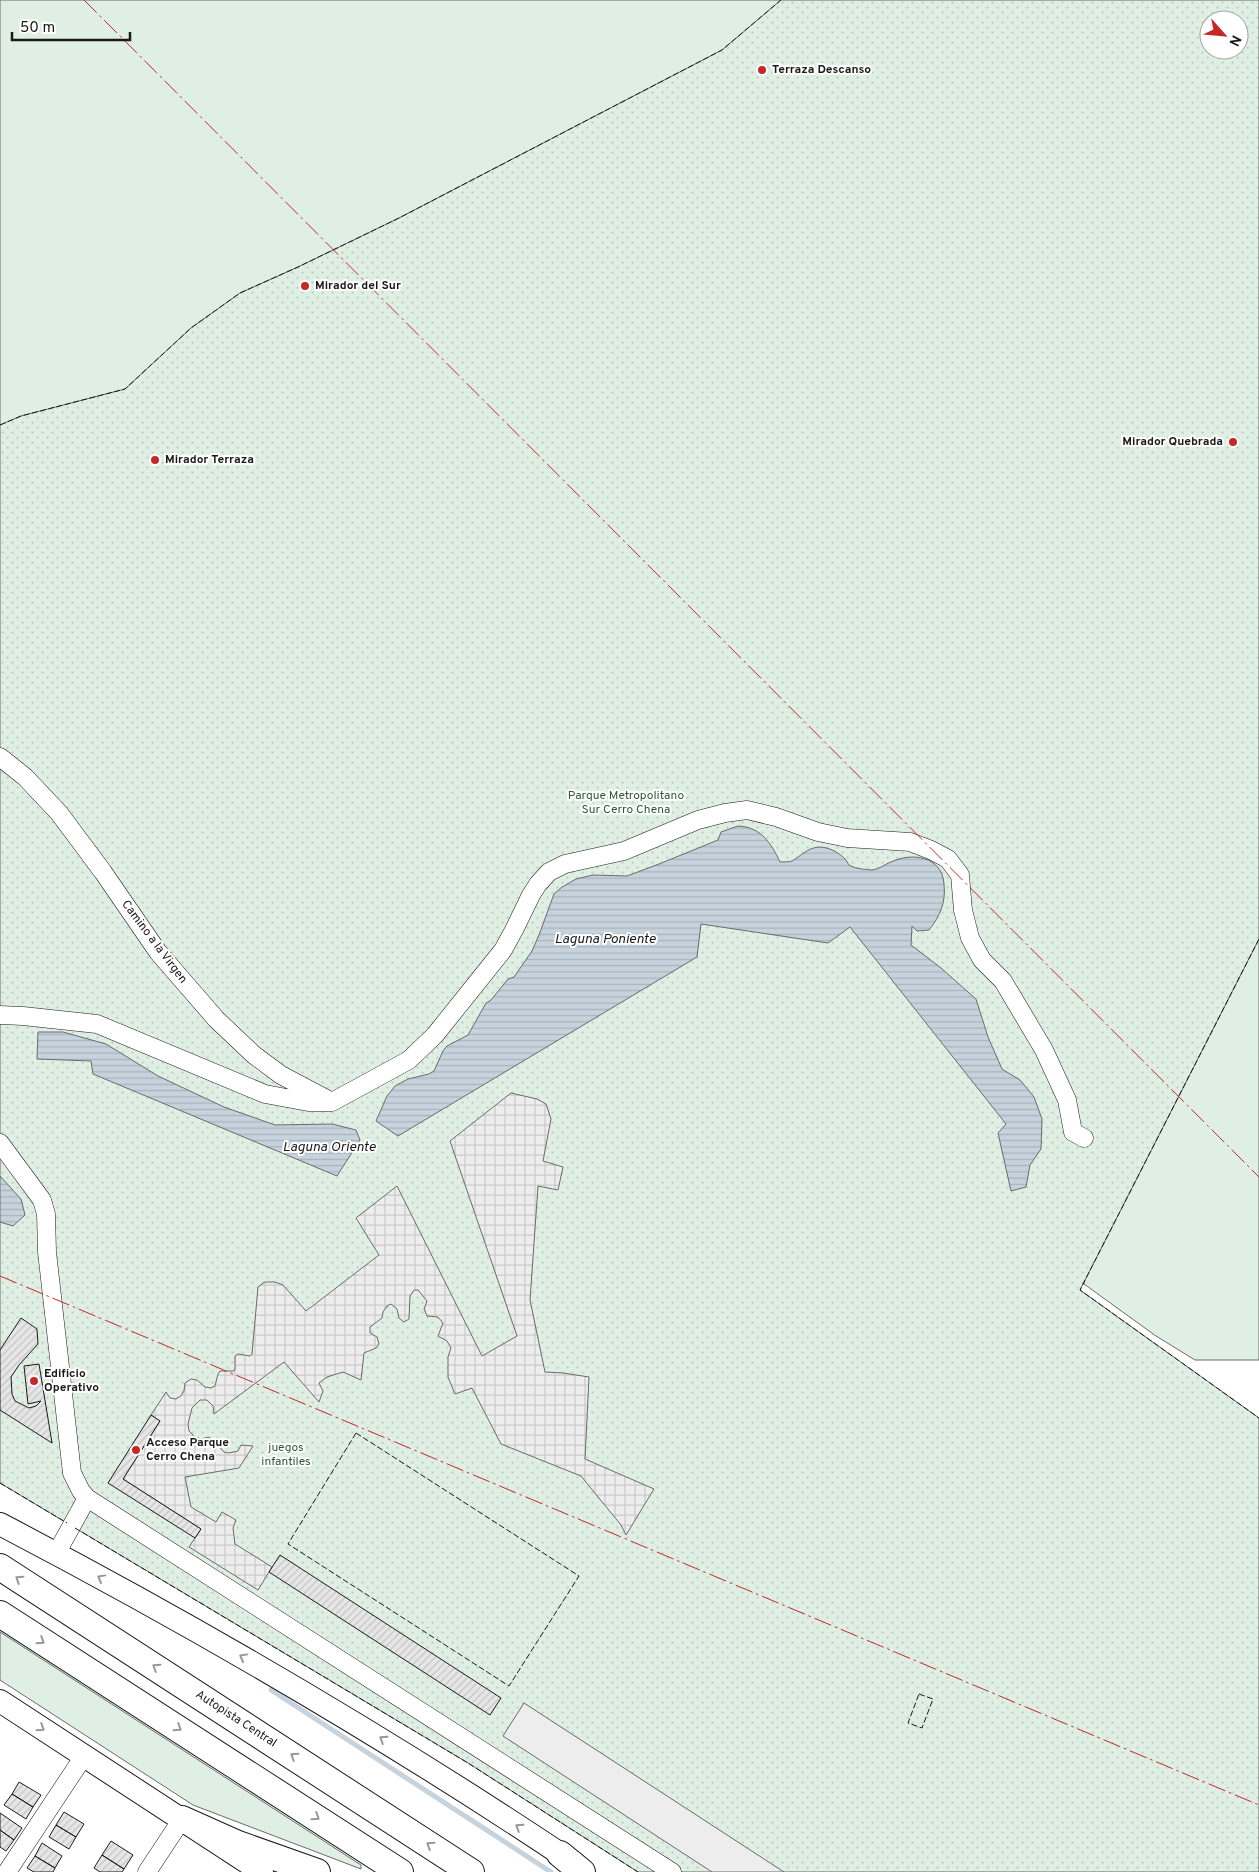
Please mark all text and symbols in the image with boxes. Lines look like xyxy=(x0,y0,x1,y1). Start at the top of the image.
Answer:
scale bar xyxy=(12,10,130,42)
north arrow xyxy=(1199,10,1249,60)
text: 50 m xyxy=(20,19,55,38)
text: N xyxy=(1224,32,1244,49)
place label: Terraza Descanso xyxy=(772,62,871,78)
marker: Terraza Descanso xyxy=(756,64,768,76)
place label: Mirador del Sur xyxy=(315,278,401,294)
marker: Mirador del Sur xyxy=(299,280,311,292)
place label: Mirador Quebrada xyxy=(1122,434,1223,450)
marker: Mirador Quebrada xyxy=(1227,436,1239,448)
place label: Mirador Terraza xyxy=(165,452,254,468)
marker: Mirador Terraza xyxy=(149,454,161,466)
park label: Parque Metropolitano Sur Cerro Chena xyxy=(568,788,684,818)
street label: Camino a la Virgen xyxy=(117,897,191,987)
water label: Laguna Poniente xyxy=(554,931,656,948)
water label: Laguna Oriente xyxy=(282,1139,376,1156)
place label: Edificio Operativo xyxy=(44,1366,99,1396)
marker: Edificio Operativo xyxy=(28,1375,40,1387)
place label: Acceso Parque Cerro Chena xyxy=(146,1435,229,1465)
park label: juegos infantiles xyxy=(261,1440,311,1470)
marker: Acceso Parque Cerro Chena xyxy=(130,1444,142,1456)
one-way arrow xyxy=(97,1574,106,1584)
one-way arrow xyxy=(16,1576,25,1586)
one-way arrow xyxy=(36,1634,45,1644)
one-way arrow xyxy=(239,1653,248,1663)
one-way arrow xyxy=(153,1664,162,1673)
street label: Autopista Central xyxy=(192,1687,280,1751)
one-way arrow xyxy=(35,1722,45,1731)
one-way arrow xyxy=(172,1722,181,1732)
one-way arrow xyxy=(379,1736,388,1746)
one-way arrow xyxy=(290,1753,300,1762)
one-way arrow xyxy=(311,1811,320,1821)
one-way arrow xyxy=(516,1824,525,1834)
one-way arrow xyxy=(426,1842,436,1851)

